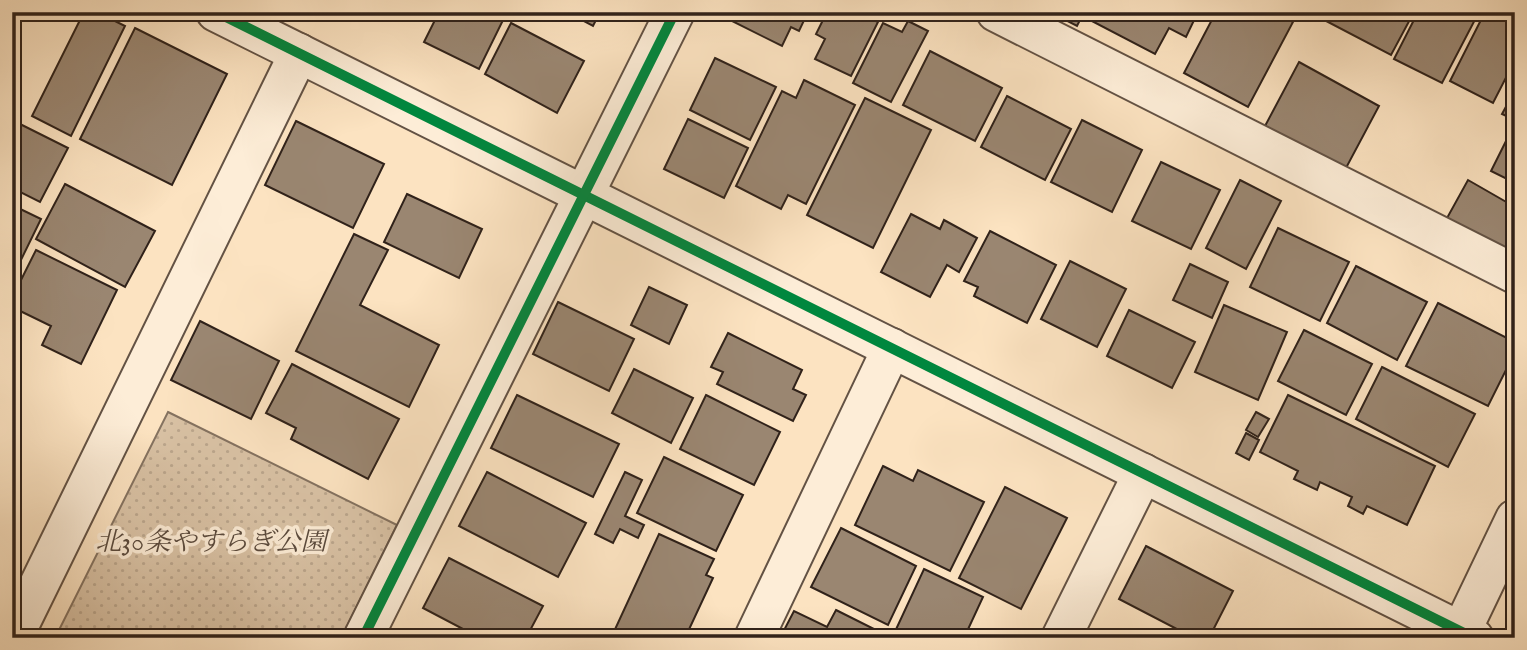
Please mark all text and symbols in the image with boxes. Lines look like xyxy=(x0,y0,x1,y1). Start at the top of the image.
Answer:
park label: 北30条やすらぎ公園 xyxy=(95,526,331,559)

